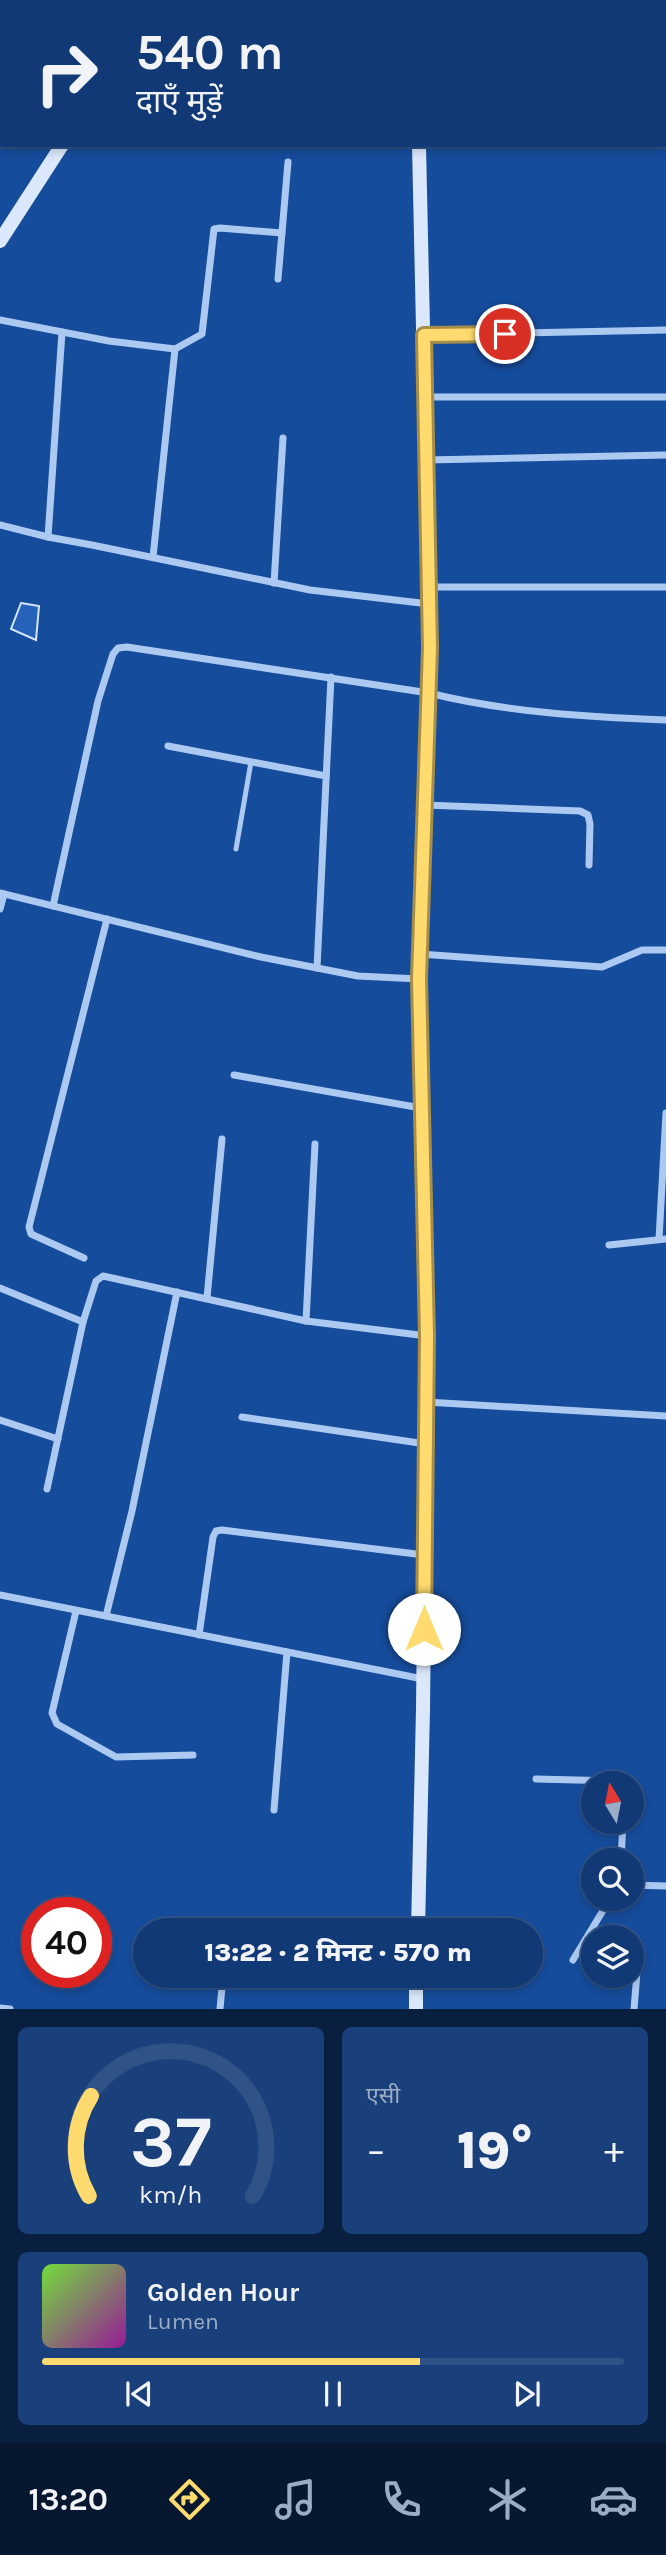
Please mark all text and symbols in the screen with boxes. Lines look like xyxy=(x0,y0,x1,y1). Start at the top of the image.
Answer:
text: 540 m xyxy=(136,24,284,81)
icon: right xyxy=(21,28,112,119)
text: दाएँ मुड़ें xyxy=(136,83,223,120)
pin xyxy=(475,304,535,364)
icon: arrive xyxy=(486,315,524,353)
position arrow xyxy=(387,1592,461,1666)
north arrow xyxy=(581,1771,644,1834)
map controls xyxy=(581,1771,644,1988)
button: search xyxy=(581,1848,644,1911)
speed limit sign: 40 xyxy=(21,1897,112,1988)
button: layers xyxy=(581,1925,644,1988)
text: 13:22 · 2 मिनट · 570 m xyxy=(204,1937,472,1968)
text: एसी xyxy=(366,2082,400,2109)
text: 37 xyxy=(130,2100,212,2185)
text: 19° xyxy=(457,2120,533,2181)
text: − xyxy=(366,2128,386,2173)
text: + xyxy=(604,2128,624,2173)
text: km/h xyxy=(139,2180,203,2209)
text: Golden Hour xyxy=(147,2277,299,2308)
text: Lumen xyxy=(147,2308,219,2335)
icon: previous xyxy=(120,2375,158,2413)
icon: pause xyxy=(314,2375,352,2413)
icon: next xyxy=(508,2375,546,2413)
icon: directions xyxy=(165,2475,214,2524)
icon: music xyxy=(271,2475,320,2524)
icon: phone xyxy=(377,2475,426,2524)
icon: climate xyxy=(483,2475,532,2524)
icon: car xyxy=(589,2475,638,2524)
text: 13:20 xyxy=(28,2481,108,2518)

